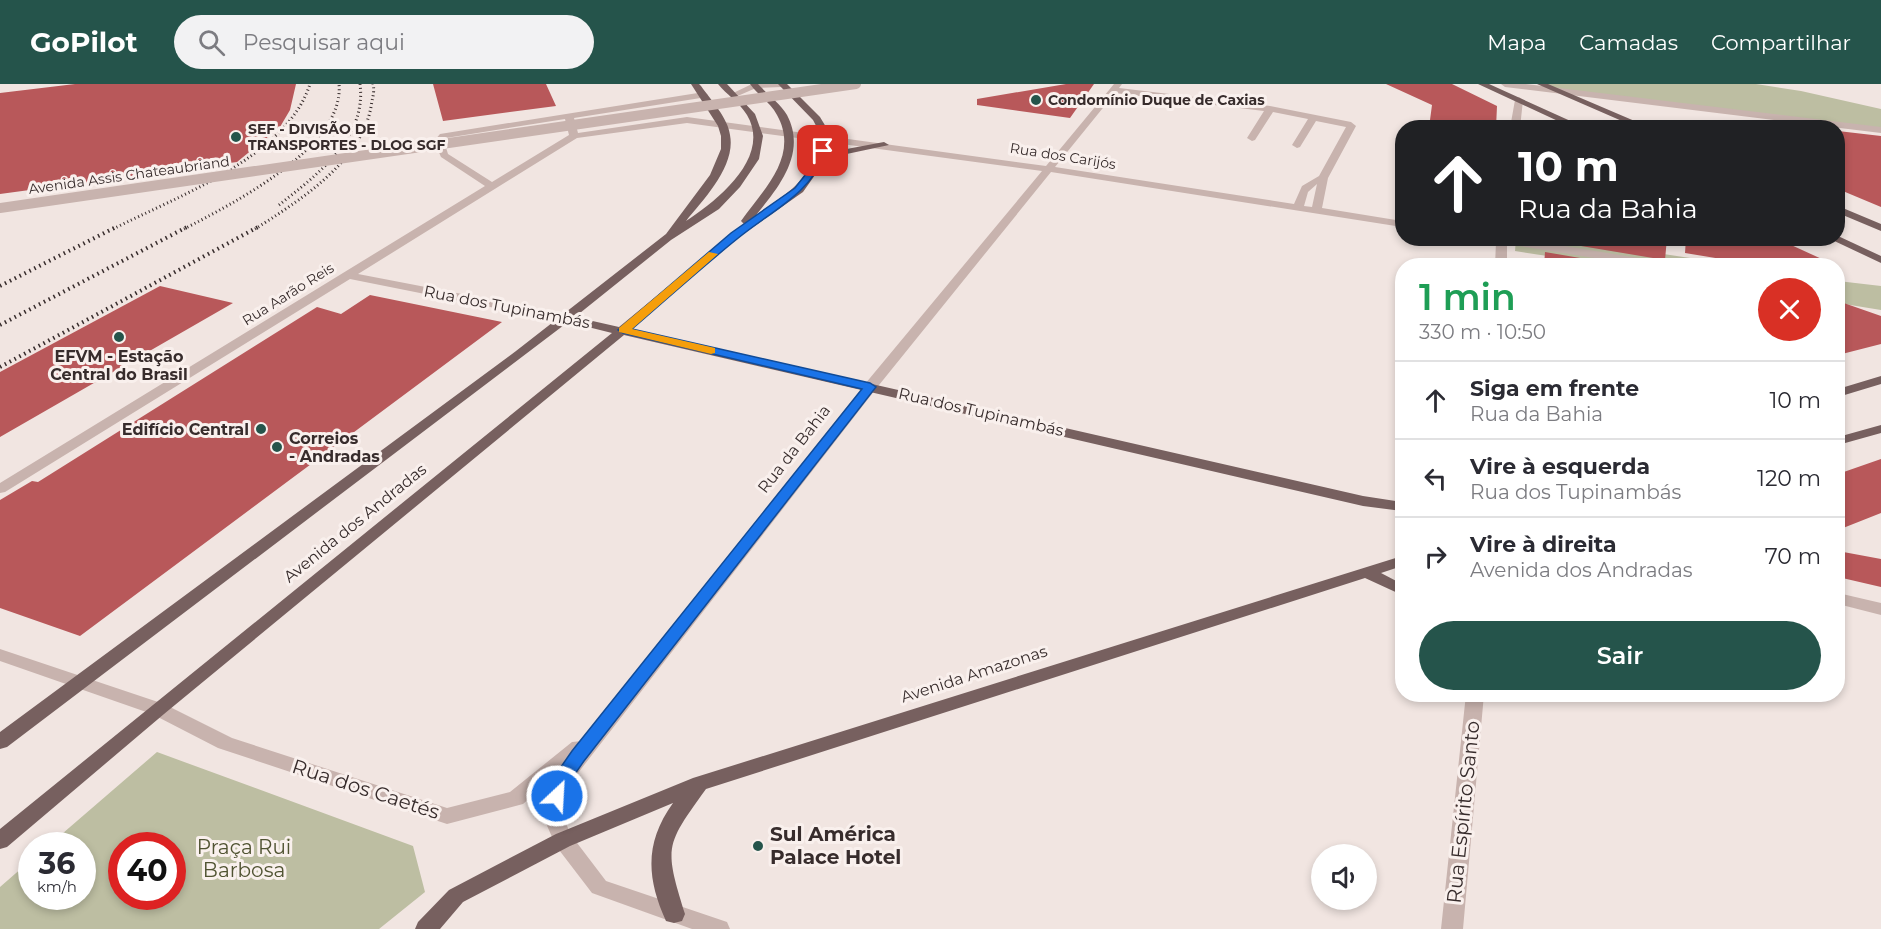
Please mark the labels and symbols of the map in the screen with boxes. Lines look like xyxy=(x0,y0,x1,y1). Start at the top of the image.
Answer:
place label: Condomínio Duque de Caxias xyxy=(1048,91,1265,109)
marker: Condomínio Duque de Caxias xyxy=(1029,93,1043,107)
place label: SEF - DIVISÃO DE TRANSPORTES - DLOG SGF xyxy=(248,120,446,154)
pin xyxy=(797,125,848,176)
marker: SEF - DIVISÃO DE TRANSPORTES - DLOG SGF xyxy=(229,130,243,144)
street label: Rua dos Carijós xyxy=(1009,139,1117,173)
street label: Avenida Assis Chateaubriand xyxy=(27,152,231,198)
street label: Rua Aarão Reis xyxy=(239,259,337,329)
street label: Rua dos Tupinambás xyxy=(422,282,592,332)
marker: EFVM - Estação Central do Brasil xyxy=(112,330,126,344)
place label: EFVM - Estação Central do Brasil xyxy=(50,347,188,384)
street label: Rua dos Tupinambás xyxy=(897,384,1066,440)
street label: Rua da Bahia xyxy=(754,401,834,497)
place label: Edifício Central xyxy=(122,420,249,439)
marker: Edifício Central xyxy=(254,422,268,436)
place label: Correios - Andradas xyxy=(289,429,380,466)
marker: Correios - Andradas xyxy=(270,440,284,454)
street label: Avenida dos Andradas xyxy=(280,459,430,586)
street label: Avenida Amazonas xyxy=(898,641,1050,707)
street label: Rua Espírito Santo xyxy=(1441,720,1485,904)
street label: Rua dos Caetés xyxy=(289,754,443,824)
position arrow xyxy=(525,764,589,828)
place label: Sul América Palace Hotel xyxy=(770,822,901,869)
speed limit sign: 40 xyxy=(108,832,186,910)
park label: Praça Rui Barbosa xyxy=(197,835,291,882)
marker: Sul América Palace Hotel xyxy=(751,839,765,853)

